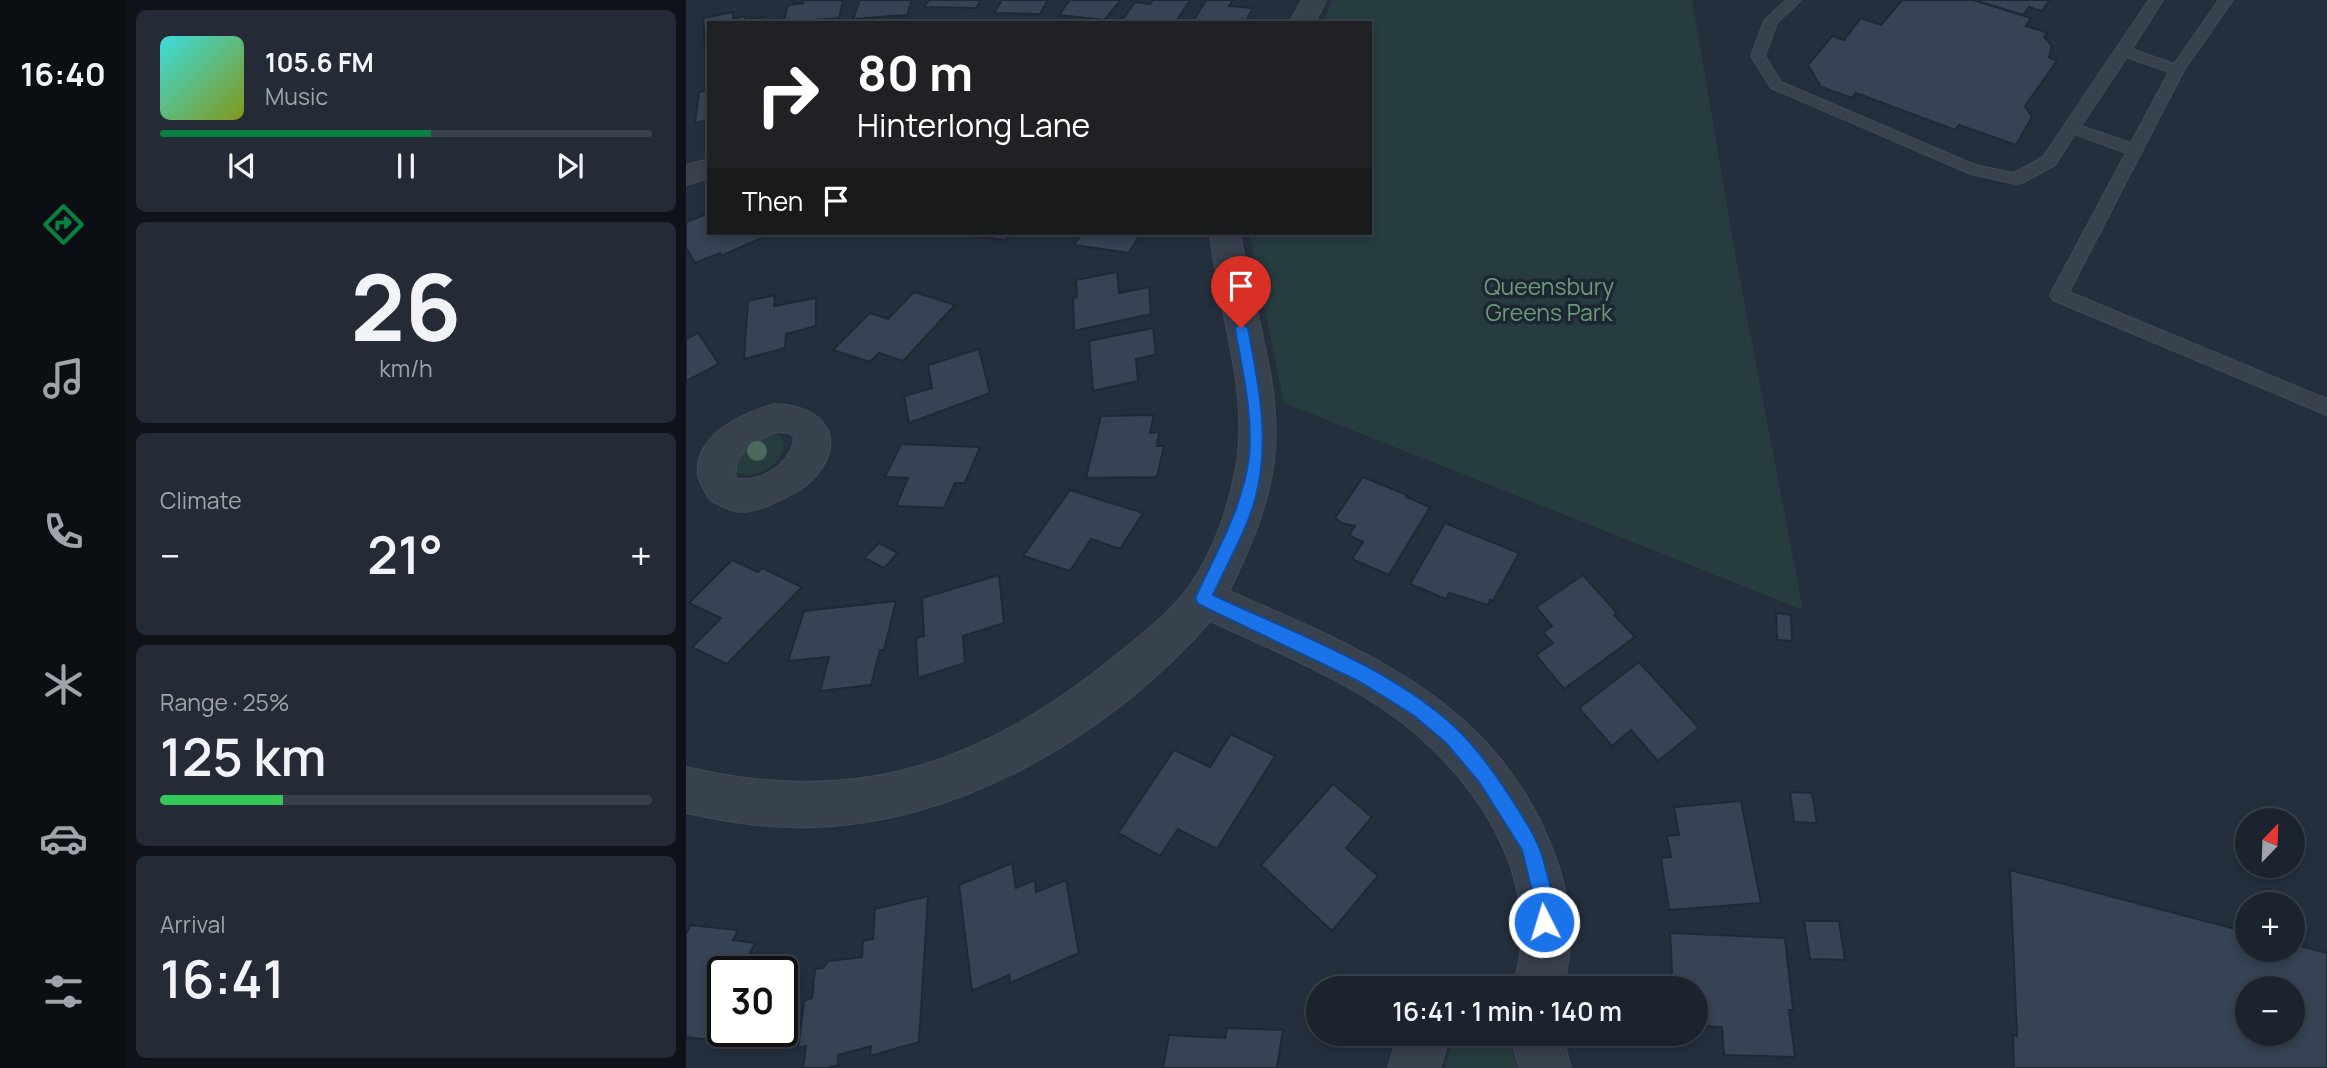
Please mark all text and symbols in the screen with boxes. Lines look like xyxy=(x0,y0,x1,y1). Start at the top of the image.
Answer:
text: 80 m xyxy=(857,39,973,106)
text: 105.6 FM xyxy=(265,44,374,80)
icon: right xyxy=(742,49,833,140)
text: 16:40 xyxy=(20,52,106,96)
text: Music xyxy=(265,80,328,112)
text: Hinterlong Lane xyxy=(857,103,1090,147)
icon: previous xyxy=(223,147,261,185)
icon: pause xyxy=(387,147,425,185)
icon: next xyxy=(551,147,589,185)
icon: arrive xyxy=(817,182,855,220)
text: Then xyxy=(742,183,803,219)
icon: directions xyxy=(39,200,88,249)
text: 26 xyxy=(351,244,461,368)
pin xyxy=(1211,256,1271,328)
icon: arrive xyxy=(1222,267,1260,305)
park label: Queensbury Greens Park xyxy=(1484,270,1614,328)
text: km/h xyxy=(379,352,433,384)
icon: music xyxy=(39,354,88,403)
text: Climate xyxy=(160,484,242,516)
icon: phone xyxy=(39,507,88,556)
text: 21° xyxy=(367,519,443,590)
text: − xyxy=(160,529,181,581)
text: + xyxy=(630,529,652,581)
icon: climate xyxy=(39,660,88,709)
text: Range · 25% xyxy=(160,686,290,718)
text: 125 km xyxy=(160,721,326,792)
north arrow xyxy=(2235,808,2305,878)
map controls xyxy=(2235,808,2305,1046)
icon: car xyxy=(39,814,88,863)
position arrow xyxy=(1507,885,1581,959)
button: + xyxy=(2235,892,2305,962)
text: Arrival xyxy=(160,908,226,940)
text: 16:41 xyxy=(160,943,285,1014)
speed limit sign: 30 xyxy=(707,956,798,1047)
icon: filters xyxy=(39,967,88,1016)
button: − xyxy=(2235,976,2305,1046)
text: 16:41 · 1 min · 140 m xyxy=(1392,993,1622,1029)

